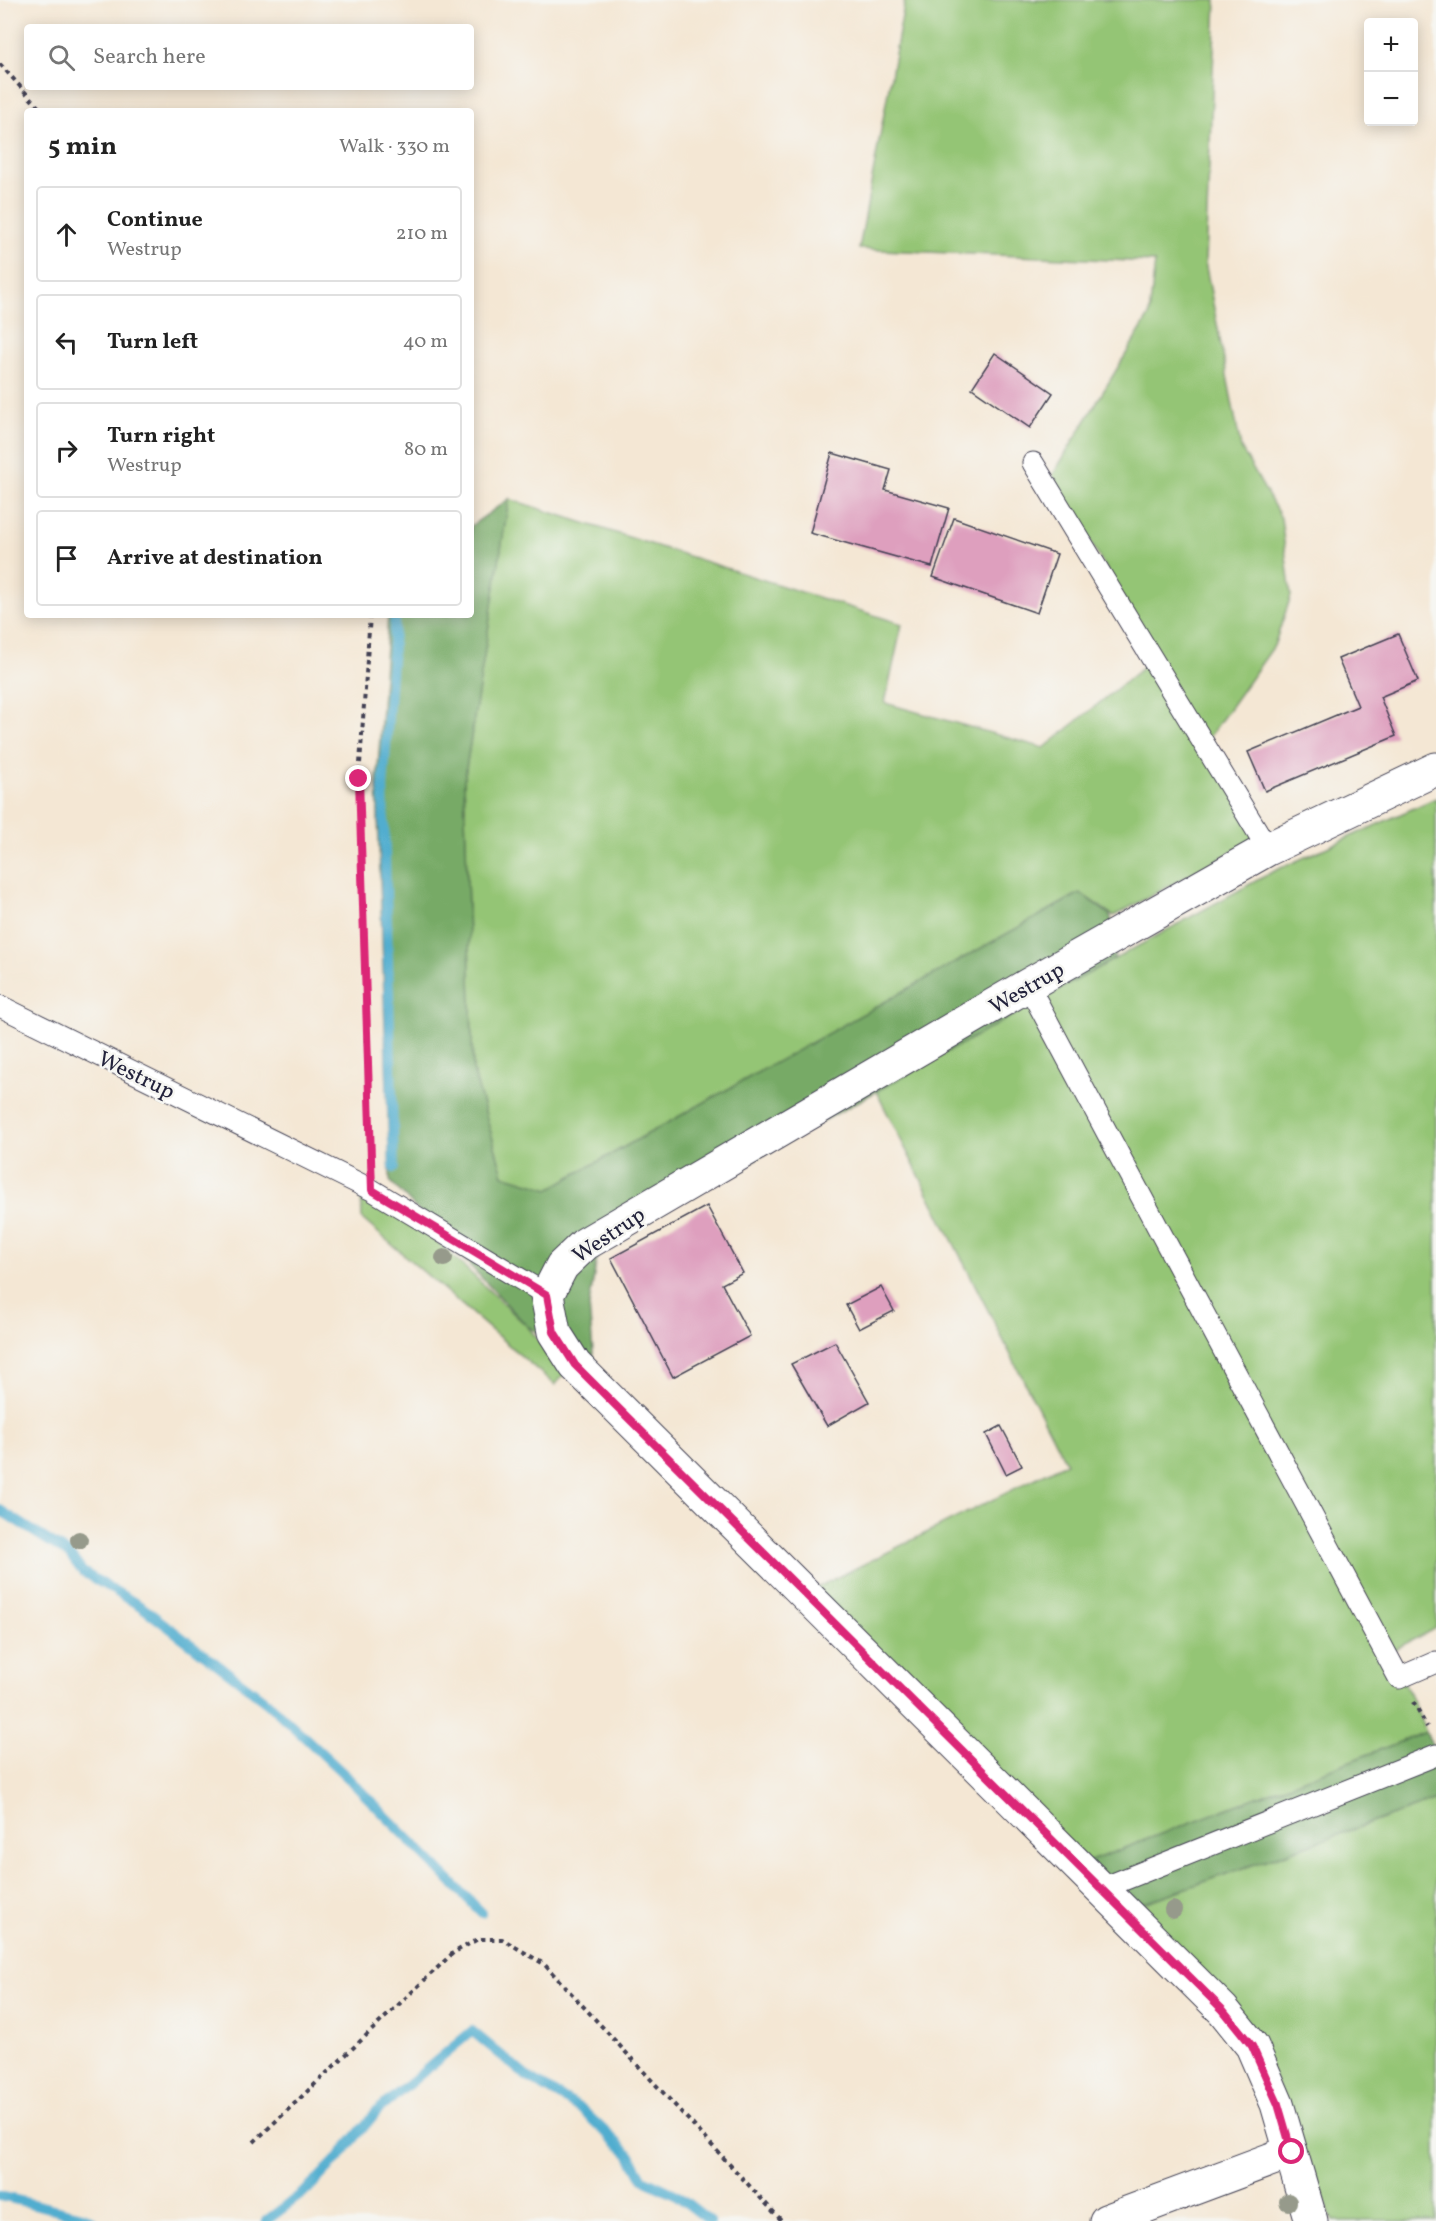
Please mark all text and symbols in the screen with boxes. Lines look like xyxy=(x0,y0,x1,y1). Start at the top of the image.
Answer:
map controls xyxy=(1364,18,1418,126)
button: + xyxy=(1364,18,1418,72)
search box xyxy=(24,24,474,90)
icon: search xyxy=(45,41,78,74)
text: Search here xyxy=(93,42,206,73)
button: − xyxy=(1364,72,1418,126)
text: 5 min xyxy=(48,129,117,165)
text: Walk · 330 m xyxy=(339,133,450,161)
text: Continue xyxy=(107,205,203,236)
icon: ahead xyxy=(50,218,83,251)
text: 210 m xyxy=(396,220,448,248)
text: Westrup xyxy=(107,236,182,264)
icon: left xyxy=(50,326,83,359)
text: Turn left xyxy=(107,327,198,358)
text: 40 m xyxy=(403,328,448,356)
text: Turn right xyxy=(107,421,215,452)
icon: right xyxy=(50,434,83,467)
text: 80 m xyxy=(404,436,448,464)
text: Westrup xyxy=(107,452,182,480)
icon: arrive xyxy=(50,542,83,575)
text: Arrive at destination xyxy=(107,543,323,574)
route end xyxy=(345,765,371,791)
street label: Westrup xyxy=(984,955,1071,1023)
street label: Westrup xyxy=(92,1044,180,1108)
street label: Westrup xyxy=(567,1200,652,1272)
route start xyxy=(1278,2138,1304,2164)

